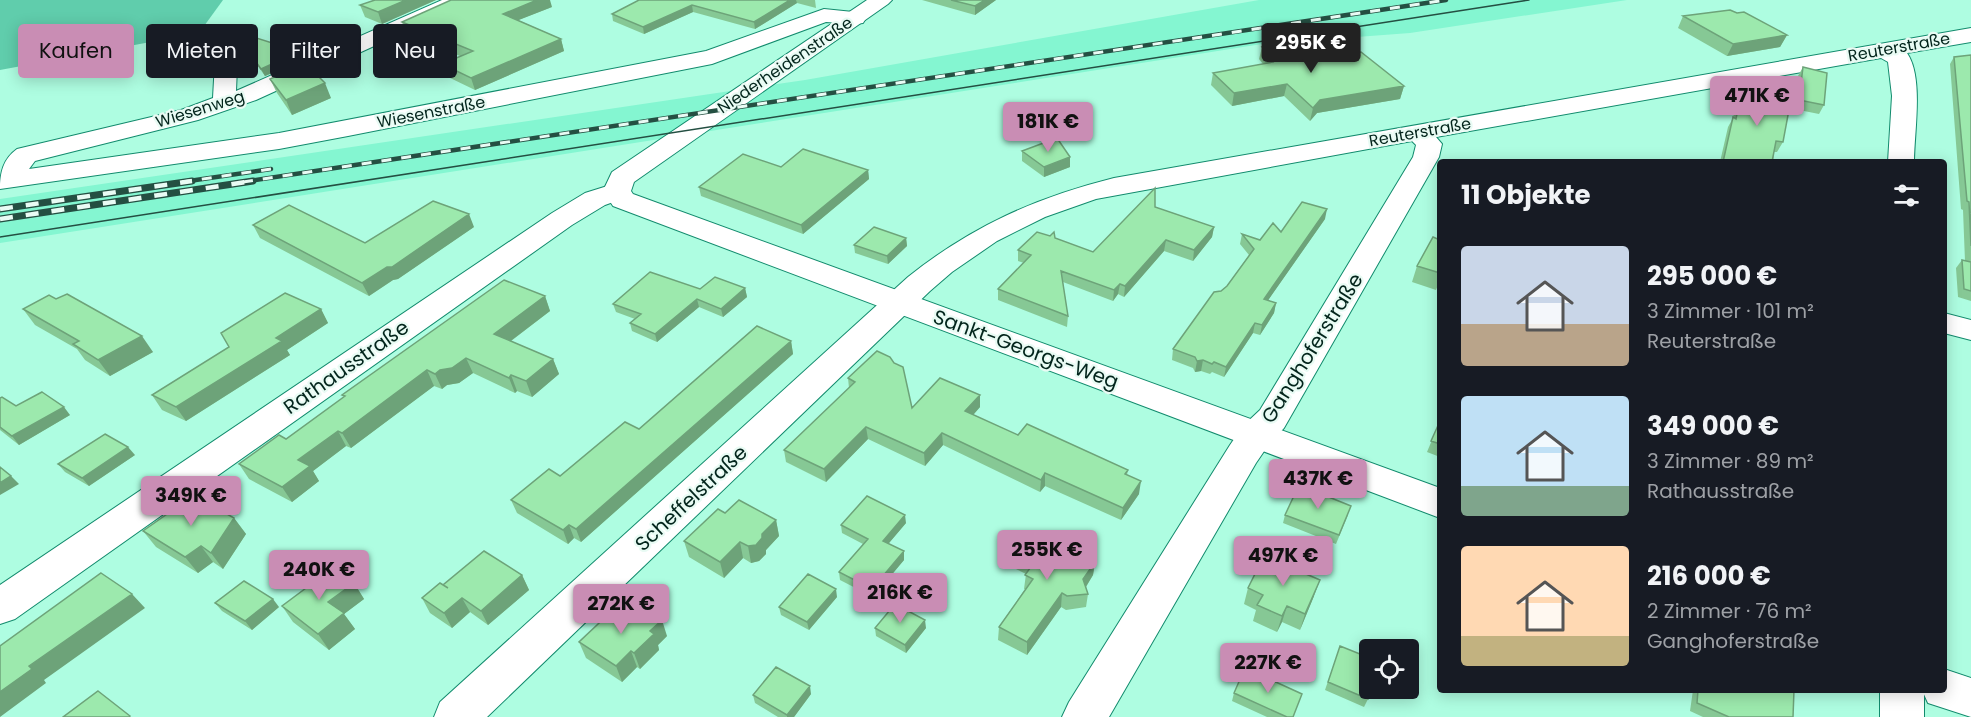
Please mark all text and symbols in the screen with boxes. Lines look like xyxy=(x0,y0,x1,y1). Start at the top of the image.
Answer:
street label: Niederheidenstraße xyxy=(713,11,857,119)
pin: 295K € xyxy=(1262,23,1360,74)
chip: Kaufen xyxy=(18,24,134,78)
chip: Mieten xyxy=(146,24,258,78)
chip: Filter xyxy=(270,24,361,78)
chip: Neu xyxy=(373,24,457,78)
street label: Reuterstraße xyxy=(1846,27,1952,67)
text: 295K € xyxy=(1276,28,1346,56)
pin: 471K € xyxy=(1708,76,1806,127)
text: 471K € xyxy=(1724,81,1790,109)
street label: Wiesenweg xyxy=(153,85,247,133)
street label: Wiesenstraße xyxy=(375,90,487,134)
pin: 181K € xyxy=(999,102,1097,153)
text: 181K € xyxy=(1017,107,1079,135)
street label: Reuterstraße xyxy=(1367,112,1473,152)
text: 11 Objekte xyxy=(1461,177,1590,213)
icon: filters xyxy=(1890,179,1923,212)
text: 295 000 € xyxy=(1647,258,1777,294)
street label: Ganghoferstraße xyxy=(1255,268,1369,428)
icon: home xyxy=(1509,270,1581,342)
text: 3 Zimmer · 101 m² xyxy=(1647,297,1814,325)
street label: Sankt-Georgs-Weg xyxy=(929,302,1123,396)
street label: Rathausstraße xyxy=(278,313,414,421)
text: Reuterstraße xyxy=(1647,327,1776,355)
text: 349 000 € xyxy=(1647,408,1779,444)
icon: home xyxy=(1509,420,1581,492)
street label: Scheffelstraße xyxy=(629,439,753,557)
text: 3 Zimmer · 89 m² xyxy=(1647,447,1814,475)
pin: 437K € xyxy=(1269,459,1367,510)
text: 437K € xyxy=(1283,464,1353,492)
pin: 349K € xyxy=(142,476,240,527)
text: Rathausstraße xyxy=(1647,477,1794,505)
text: 349K € xyxy=(155,481,227,509)
pin: 255K € xyxy=(998,530,1096,581)
text: 255K € xyxy=(1011,535,1083,563)
pin: 497K € xyxy=(1234,536,1332,587)
text: 497K € xyxy=(1248,541,1318,569)
pin: 240K € xyxy=(270,550,368,601)
text: 240K € xyxy=(283,555,355,583)
text: 216 000 € xyxy=(1647,558,1771,594)
icon: home xyxy=(1509,570,1581,642)
pin: 216K € xyxy=(851,573,949,624)
text: 216K € xyxy=(867,578,933,606)
pin: 272K € xyxy=(572,584,670,635)
text: 272K € xyxy=(587,589,655,617)
text: 2 Zimmer · 76 m² xyxy=(1647,597,1812,625)
text: Ganghoferstraße xyxy=(1647,627,1819,655)
map controls xyxy=(1359,639,1419,699)
button: locate xyxy=(1359,639,1419,699)
pin: 227K € xyxy=(1219,643,1317,694)
text: 227K € xyxy=(1234,648,1302,676)

